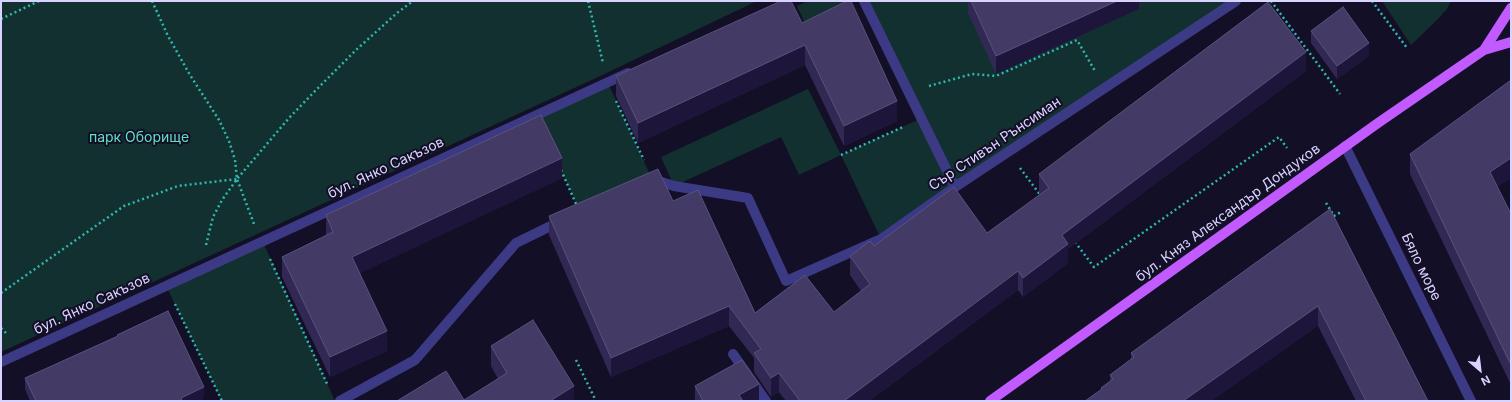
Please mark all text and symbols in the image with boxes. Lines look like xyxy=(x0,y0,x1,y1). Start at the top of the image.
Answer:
street label: Сър Стивън Рънсиман xyxy=(926,94,1064,194)
park label: парк Оборище xyxy=(89,130,189,146)
street label: бул. Янко Сакъзов xyxy=(325,134,447,202)
street label: бул. Княз Александър Дондуков xyxy=(1132,140,1324,286)
street label: Бяло море xyxy=(1397,230,1445,304)
street label: бул. Янко Сакъзов xyxy=(31,270,153,338)
north arrow xyxy=(1460,350,1500,390)
text: N xyxy=(1479,372,1493,389)

